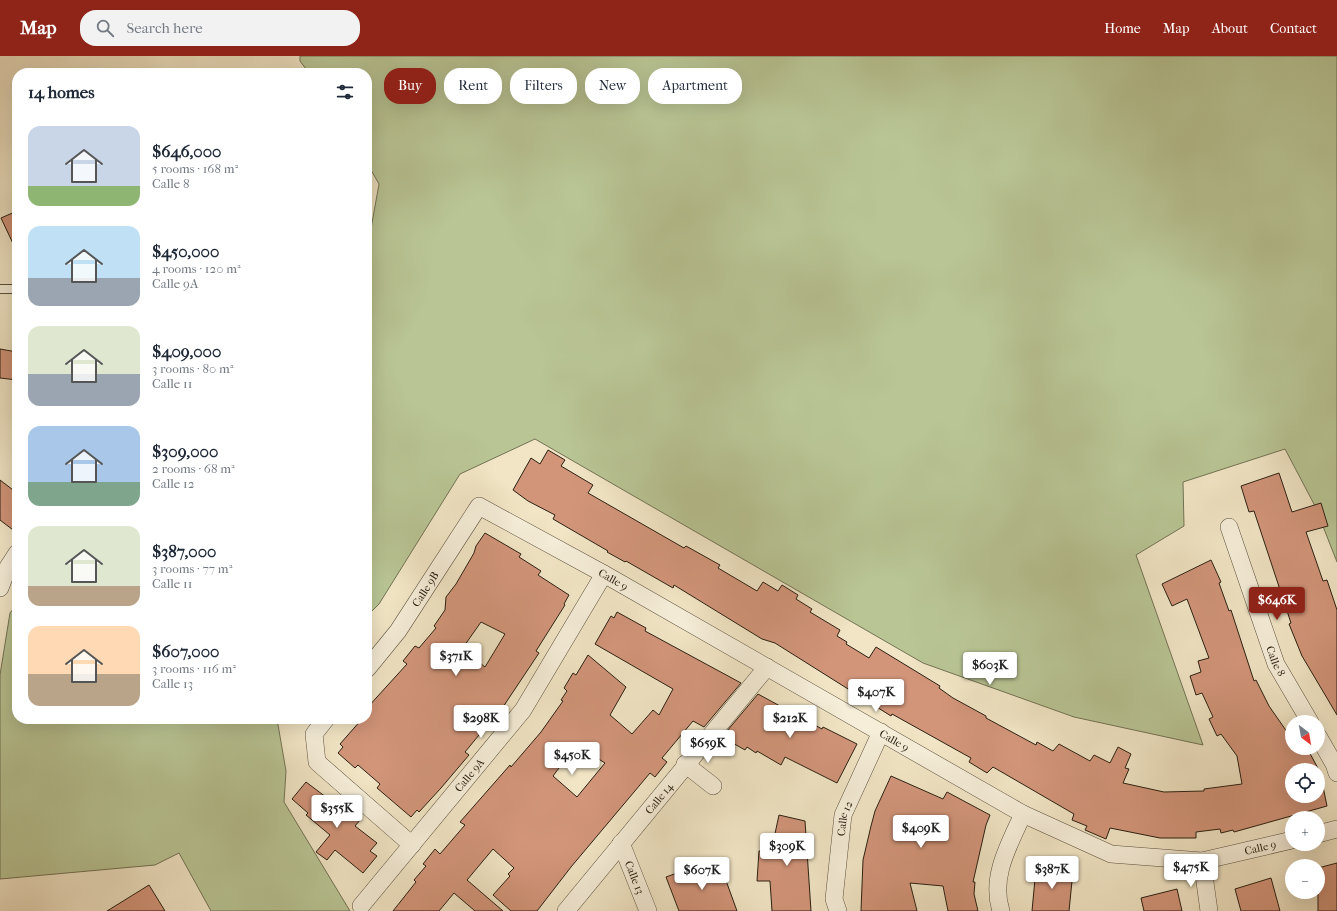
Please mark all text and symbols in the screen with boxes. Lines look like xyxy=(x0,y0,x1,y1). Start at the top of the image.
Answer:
search box xyxy=(80,10,360,46)
text: Map xyxy=(20,17,56,39)
icon: search xyxy=(94,17,116,39)
text: Search here xyxy=(126,19,203,37)
text: Home xyxy=(1104,20,1141,37)
text: Map xyxy=(1163,20,1190,37)
text: About xyxy=(1212,20,1248,37)
text: Contact xyxy=(1270,20,1317,37)
chip: Buy xyxy=(384,68,436,104)
chip: Rent xyxy=(444,68,502,104)
chip: Filters xyxy=(510,68,577,104)
chip: New xyxy=(585,68,640,104)
chip: Apartment xyxy=(648,68,742,104)
icon: filters xyxy=(334,81,356,103)
text: 14 homes xyxy=(28,82,95,102)
text: $646,000 xyxy=(152,141,221,161)
icon: home xyxy=(60,142,108,190)
text: 5 rooms · 168 m² xyxy=(152,161,238,176)
text: Calle 8 xyxy=(152,176,190,191)
text: $450,000 xyxy=(152,241,219,261)
icon: home xyxy=(60,242,108,290)
text: 4 rooms · 120 m² xyxy=(152,261,241,276)
text: Calle 9A xyxy=(152,276,198,291)
text: $409,000 xyxy=(152,341,221,361)
icon: home xyxy=(60,342,108,390)
text: 3 rooms · 80 m² xyxy=(152,361,233,376)
text: Calle 11 xyxy=(152,376,192,391)
text: $309,000 xyxy=(152,441,218,461)
icon: home xyxy=(60,442,108,490)
text: 2 rooms · 68 m² xyxy=(152,461,235,476)
text: Calle 12 xyxy=(152,476,194,491)
text: $387,000 xyxy=(152,541,216,561)
icon: home xyxy=(60,542,108,590)
text: 3 rooms · 77 m² xyxy=(152,561,232,576)
street label: Calle 9 xyxy=(596,566,631,593)
street label: Calle 9B xyxy=(409,569,441,609)
text: Calle 11 xyxy=(152,576,192,591)
pin: $646K xyxy=(1249,587,1305,621)
text: $646K xyxy=(1258,592,1296,607)
text: $607,000 xyxy=(152,641,220,661)
icon: home xyxy=(60,642,108,690)
pin: $371K xyxy=(428,643,484,677)
street label: Calle 8 xyxy=(1264,644,1288,679)
text: $371K xyxy=(440,648,472,663)
pin: $603K xyxy=(962,652,1018,686)
text: $603K xyxy=(972,657,1008,672)
text: 3 rooms · 116 m² xyxy=(152,661,236,676)
text: Calle 13 xyxy=(152,676,193,691)
pin: $407K xyxy=(848,679,904,713)
text: $407K xyxy=(857,684,895,699)
pin: $298K xyxy=(453,705,509,739)
pin: $212K xyxy=(762,705,818,739)
text: $298K xyxy=(463,710,499,725)
text: $212K xyxy=(773,710,807,725)
north arrow xyxy=(1285,715,1325,755)
map controls xyxy=(1285,715,1325,899)
street label: Calle 9 xyxy=(877,727,912,754)
pin: $659K xyxy=(680,730,736,764)
text: $659K xyxy=(690,735,726,750)
pin: $450K xyxy=(544,742,600,776)
text: $450K xyxy=(554,747,590,762)
street label: Calle 9A xyxy=(452,755,487,794)
button: locate xyxy=(1285,763,1325,803)
street label: Calle 14 xyxy=(642,780,676,817)
pin: $355K xyxy=(309,795,365,829)
street label: Calle 12 xyxy=(834,798,855,837)
text: $355K xyxy=(320,800,354,815)
button: + xyxy=(1285,811,1325,851)
pin: $409K xyxy=(893,815,949,849)
text: $409K xyxy=(902,820,940,835)
pin: $309K xyxy=(759,833,815,867)
street label: Calle 9 xyxy=(1243,837,1278,857)
text: $309K xyxy=(769,838,805,853)
pin: $475K xyxy=(1163,854,1219,888)
pin: $387K xyxy=(1024,856,1080,890)
pin: $607K xyxy=(674,857,730,891)
street label: Calle 13 xyxy=(622,859,647,896)
text: $475K xyxy=(1173,859,1209,874)
button: − xyxy=(1285,859,1325,899)
text: $387K xyxy=(1035,861,1069,876)
text: $607K xyxy=(683,862,721,877)

